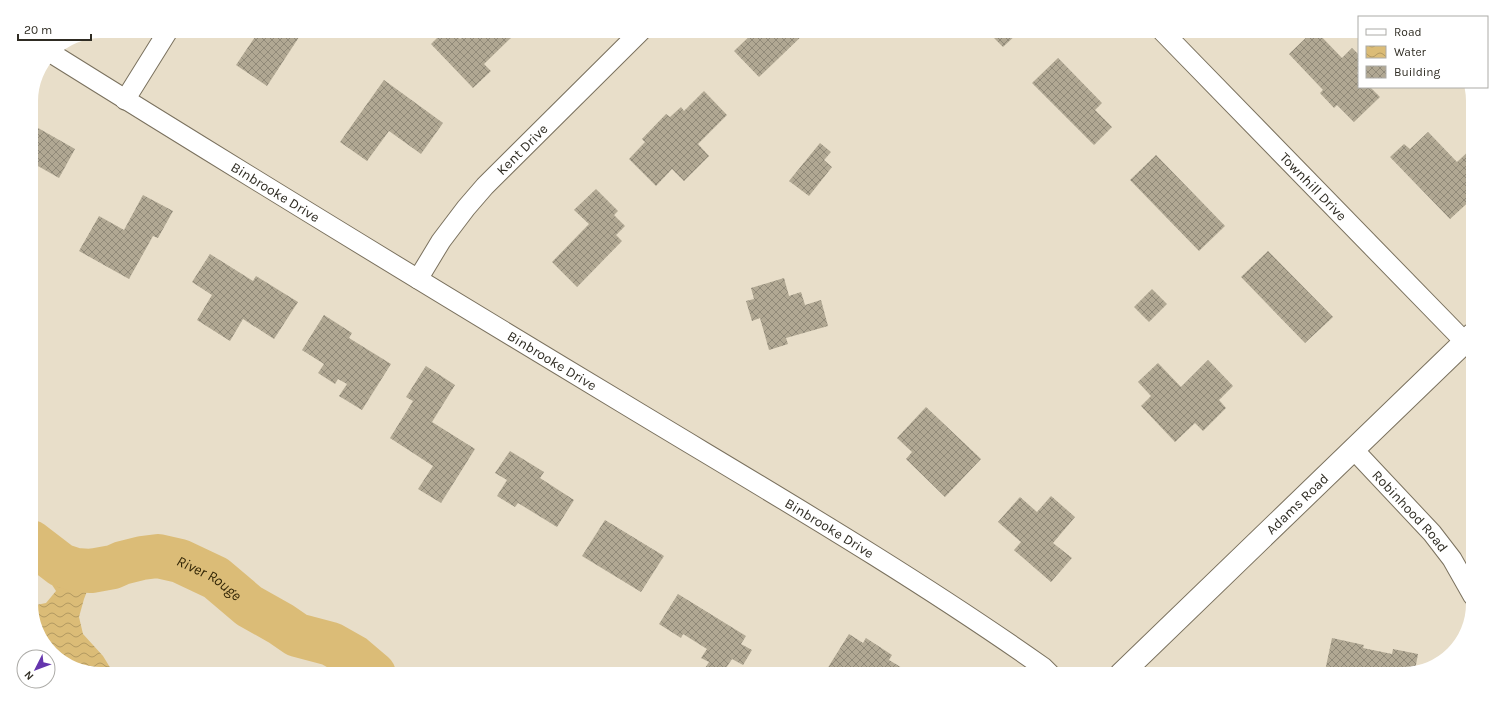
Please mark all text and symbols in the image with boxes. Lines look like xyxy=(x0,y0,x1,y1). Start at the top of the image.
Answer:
scale bar xyxy=(18,16,91,42)
legend xyxy=(1358,16,1488,88)
text: 20 m xyxy=(24,23,52,37)
text: Road xyxy=(1394,25,1422,39)
text: Water xyxy=(1394,45,1427,59)
text: Building xyxy=(1394,65,1441,79)
street label: Kent Drive xyxy=(493,121,552,179)
street label: Townhill Drive xyxy=(1276,149,1350,224)
street label: Binbrooke Drive xyxy=(228,159,323,226)
street label: Binbrooke Drive xyxy=(504,327,600,394)
street label: Robinhood Road xyxy=(1368,467,1451,556)
street label: Adams Road xyxy=(1263,470,1332,538)
street label: Binbrooke Drive xyxy=(782,495,877,562)
water label: River Rouge xyxy=(174,552,245,605)
north arrow xyxy=(16,649,56,689)
text: N xyxy=(21,668,36,683)

